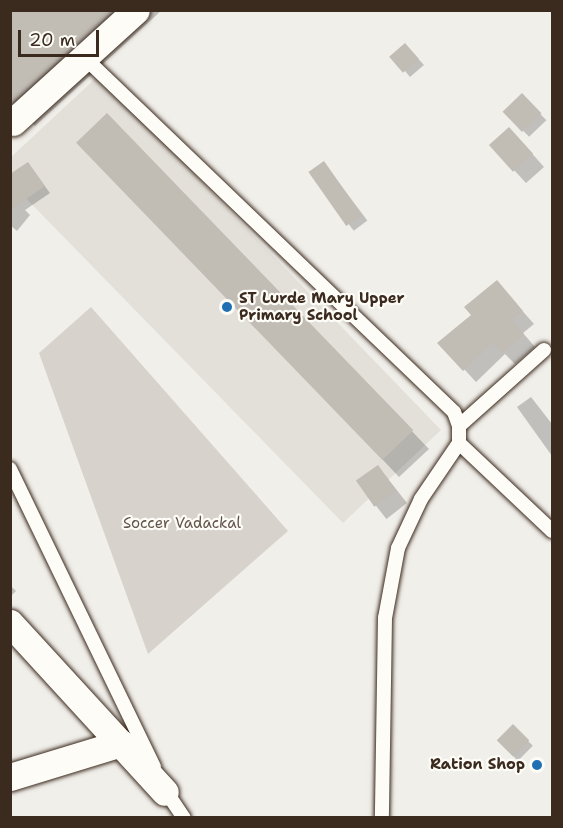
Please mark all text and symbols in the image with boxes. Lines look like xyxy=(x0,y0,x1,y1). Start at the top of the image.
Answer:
scale bar xyxy=(21,18,102,56)
text: 20 m xyxy=(29,28,75,52)
place label: ST Lurde Mary Upper Primary School xyxy=(239,289,405,324)
marker: ST Lurde Mary Upper Primary School xyxy=(220,300,234,314)
park label: Soccer Vadackal xyxy=(123,515,241,533)
place label: Ration Shop xyxy=(430,756,525,774)
marker: Ration Shop xyxy=(530,758,544,772)

